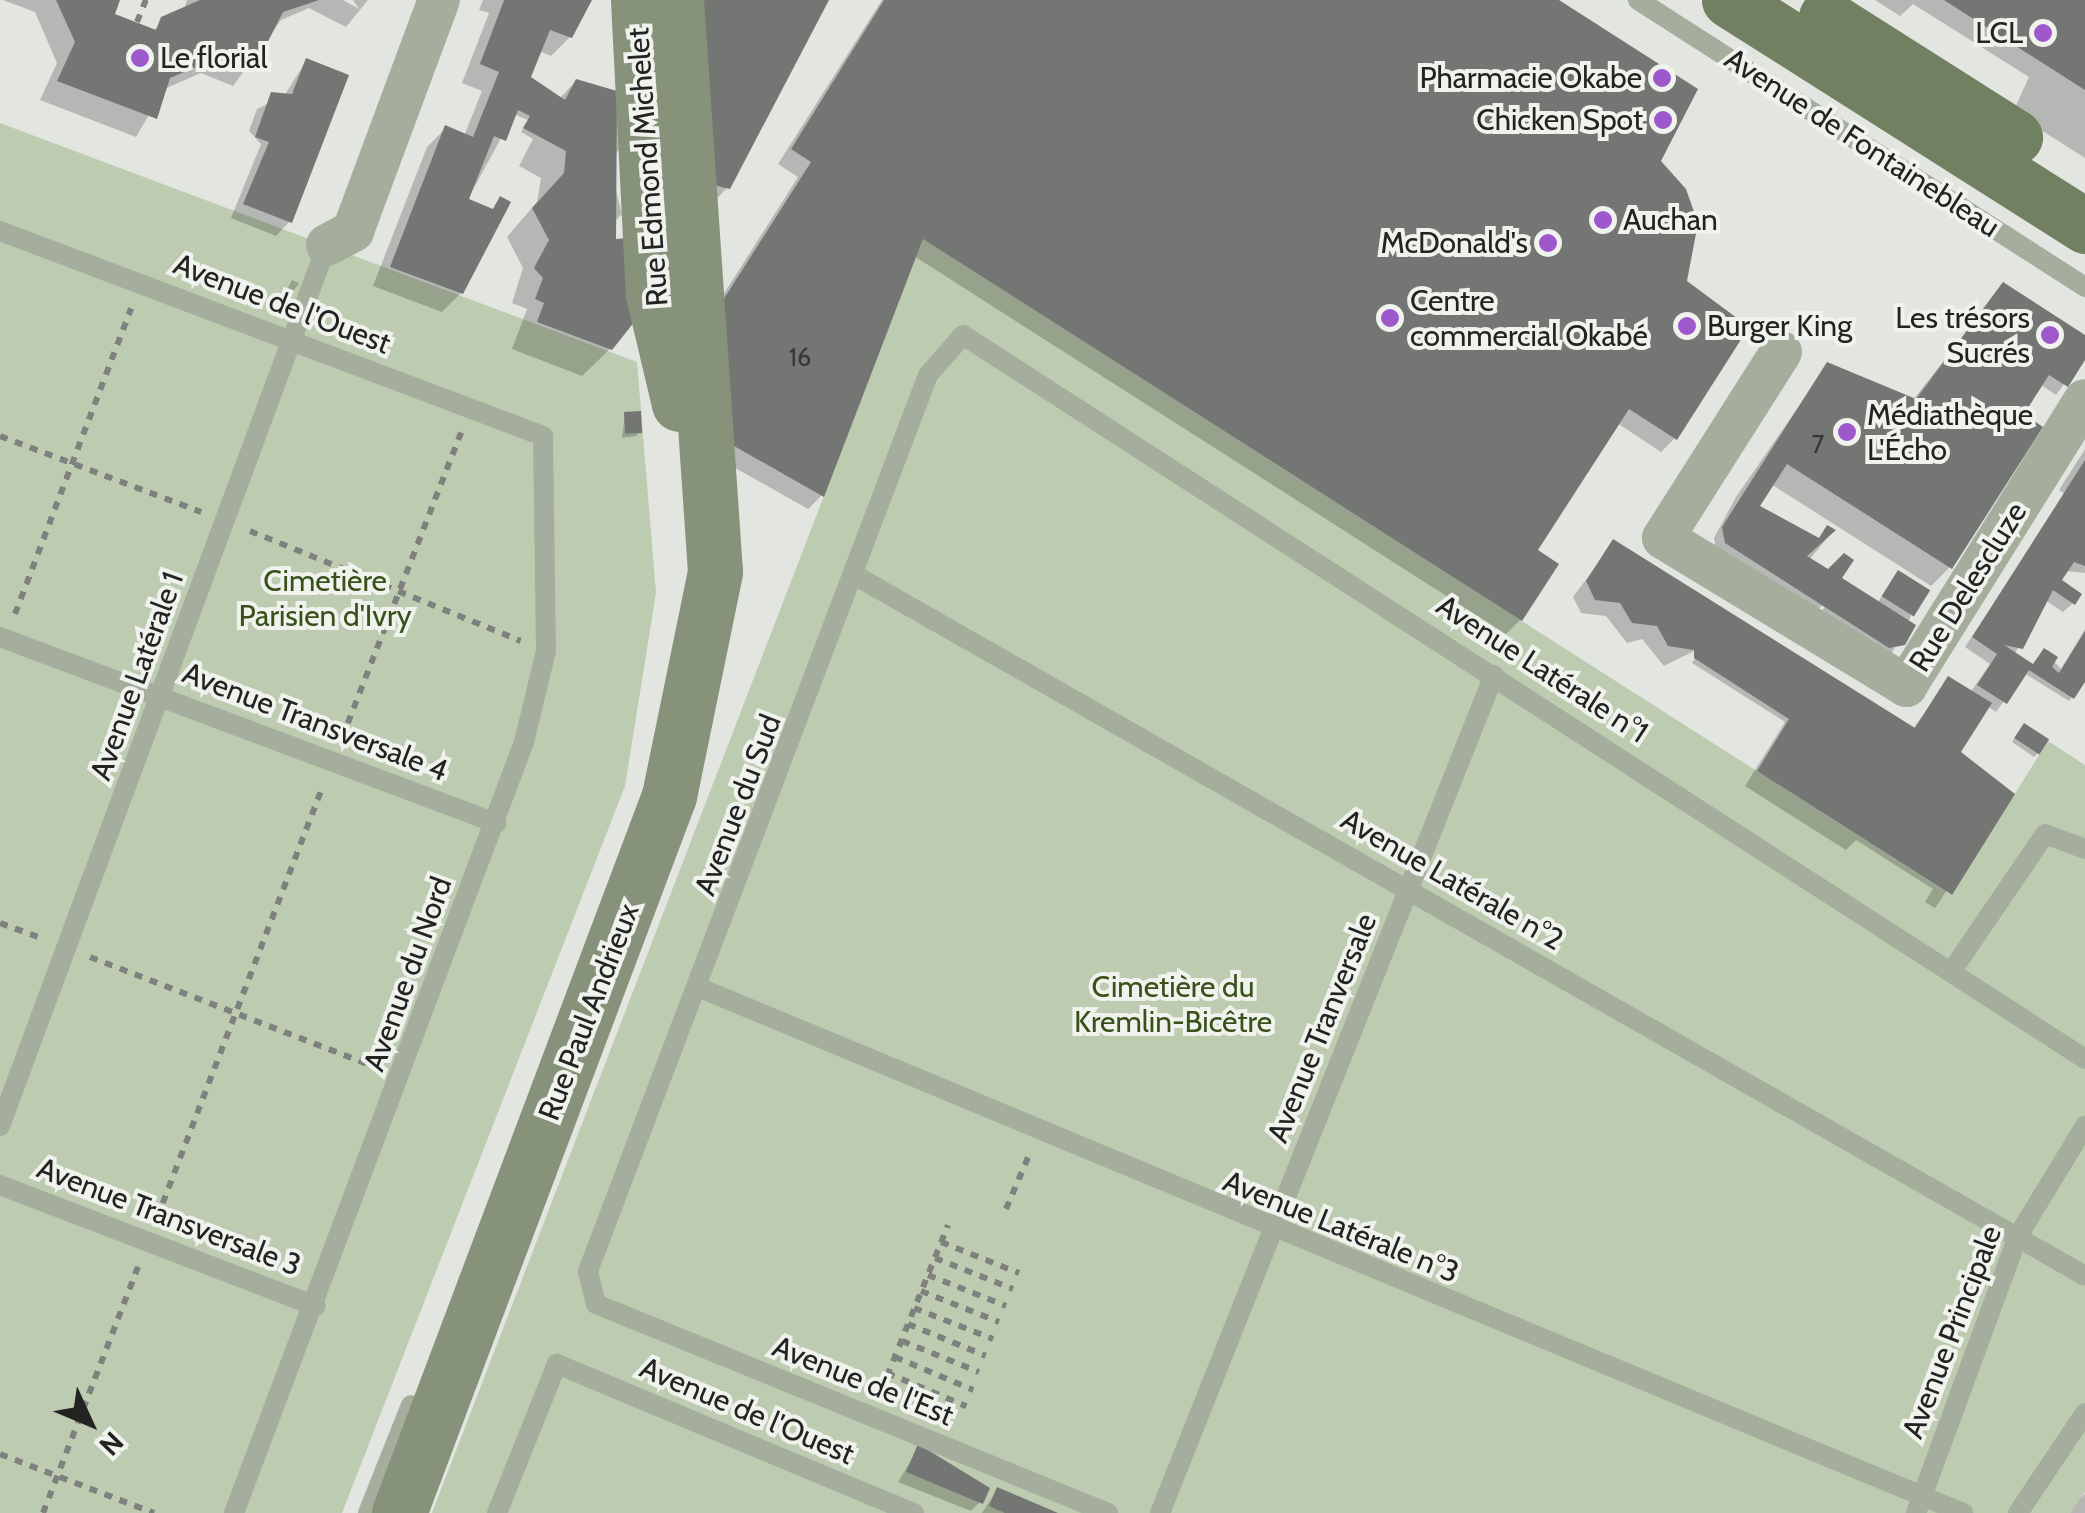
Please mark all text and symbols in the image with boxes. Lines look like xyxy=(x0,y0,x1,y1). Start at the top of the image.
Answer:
place label: LCL xyxy=(1975,15,2023,51)
marker: LCL xyxy=(2032,22,2054,44)
street label: Rue Edmond Michelet xyxy=(620,26,676,308)
place label: Le florial xyxy=(160,40,268,76)
street label: Avenue de Fontainebleau xyxy=(1718,41,2006,245)
marker: Le florial xyxy=(129,47,151,69)
place label: Pharmacie Okabe xyxy=(1419,60,1642,96)
marker: Pharmacie Okabe xyxy=(1651,67,1673,89)
place label: Chicken Spot xyxy=(1476,102,1643,138)
marker: Chicken Spot xyxy=(1652,109,1674,131)
place label: Auchan xyxy=(1623,202,1718,238)
marker: Auchan xyxy=(1592,209,1614,231)
place label: McDonald's xyxy=(1381,225,1528,261)
marker: McDonald's xyxy=(1537,232,1559,254)
street label: Avenue de l'Ouest xyxy=(169,246,395,362)
place label: Centre commercial Okabé xyxy=(1410,283,1648,354)
place label: Les trésors Sucrés xyxy=(1895,300,2030,370)
marker: Centre commercial Okabé xyxy=(1379,307,1401,329)
place label: Burger King xyxy=(1707,308,1852,344)
marker: Burger King xyxy=(1676,315,1698,337)
marker: Les trésors Sucrés xyxy=(2039,324,2061,346)
house number: 16 xyxy=(789,342,811,372)
place label: Médiathèque L'Écho xyxy=(1867,397,2033,468)
marker: Médiathèque L'Écho xyxy=(1836,421,1858,443)
house number: 7 xyxy=(1812,429,1824,459)
street label: Rue Delescluze xyxy=(1902,496,2034,678)
park label: Cimetière Parisien d'Ivry xyxy=(238,563,412,634)
street label: Avenue Latérale 1 xyxy=(83,567,191,785)
street label: Avenue Latérale n°1 xyxy=(1430,587,1654,751)
street label: Avenue Transversale 4 xyxy=(178,655,452,789)
street label: Avenue du Sud xyxy=(687,710,789,900)
street label: Avenue Latérale n°2 xyxy=(1335,802,1569,958)
street label: Avenue du Nord xyxy=(356,872,460,1076)
street label: Rue Paul Andrieux xyxy=(531,899,647,1125)
street label: Avenue Tranversale xyxy=(1260,908,1384,1148)
park label: Cimetière du Kremlin-Bicêtre xyxy=(1074,969,1272,1040)
street label: Avenue Transversale 3 xyxy=(32,1150,306,1284)
street label: Avenue Latérale n°3 xyxy=(1218,1163,1464,1291)
street label: Avenue Principale xyxy=(1895,1221,2009,1443)
street label: Avenue de l'Est xyxy=(767,1328,959,1434)
street label: Avenue de l'Ouest xyxy=(634,1350,860,1472)
north arrow xyxy=(40,1373,140,1473)
text: N xyxy=(92,1425,131,1463)

